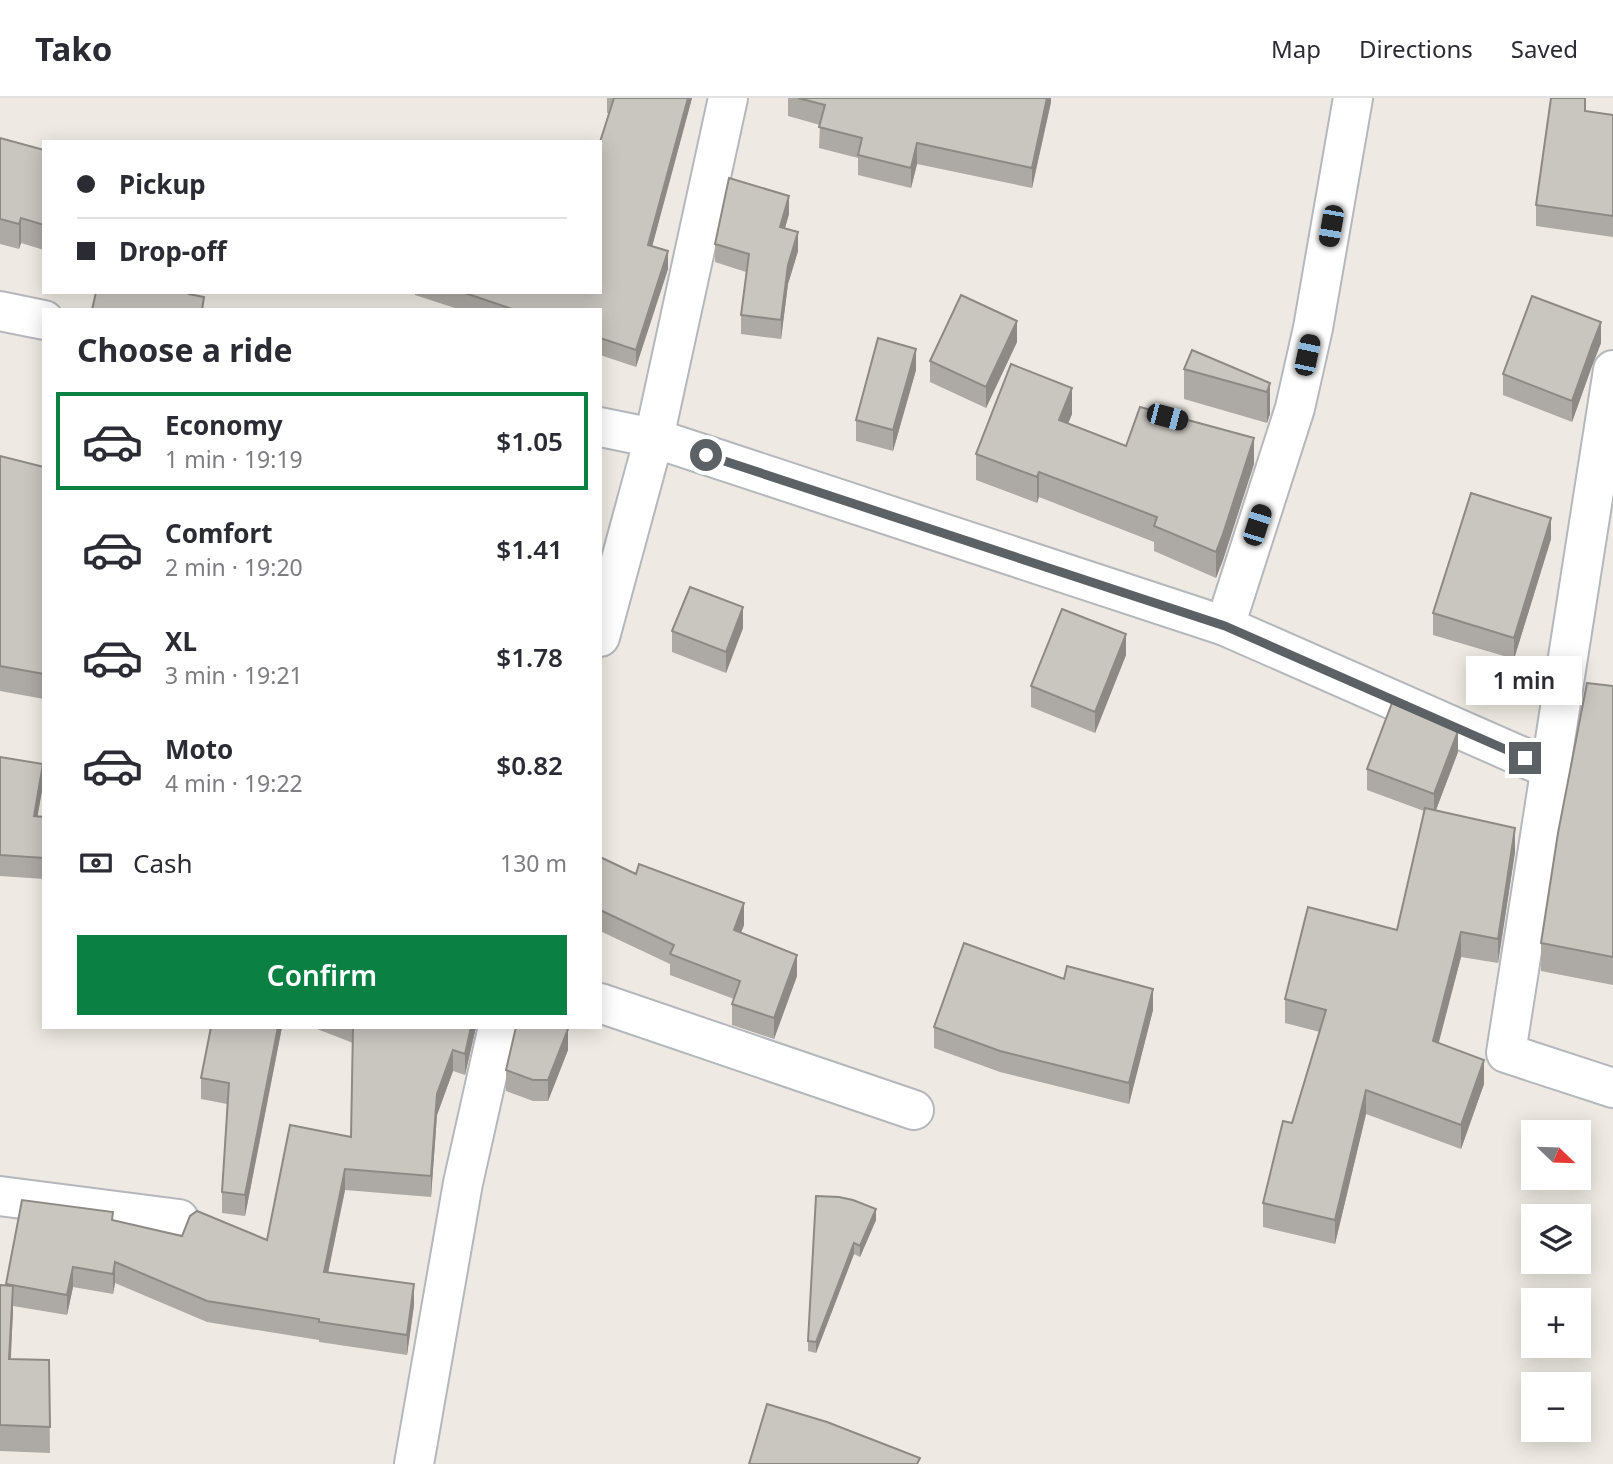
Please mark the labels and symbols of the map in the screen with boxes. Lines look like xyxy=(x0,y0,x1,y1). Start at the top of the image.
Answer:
car xyxy=(1318,203,1345,249)
car xyxy=(1293,332,1322,378)
car xyxy=(1144,401,1191,433)
route start xyxy=(690,439,722,471)
car xyxy=(1241,502,1274,548)
callout: 1 min xyxy=(1467,656,1583,706)
route end xyxy=(1509,742,1541,774)
north arrow xyxy=(1521,1120,1591,1190)

